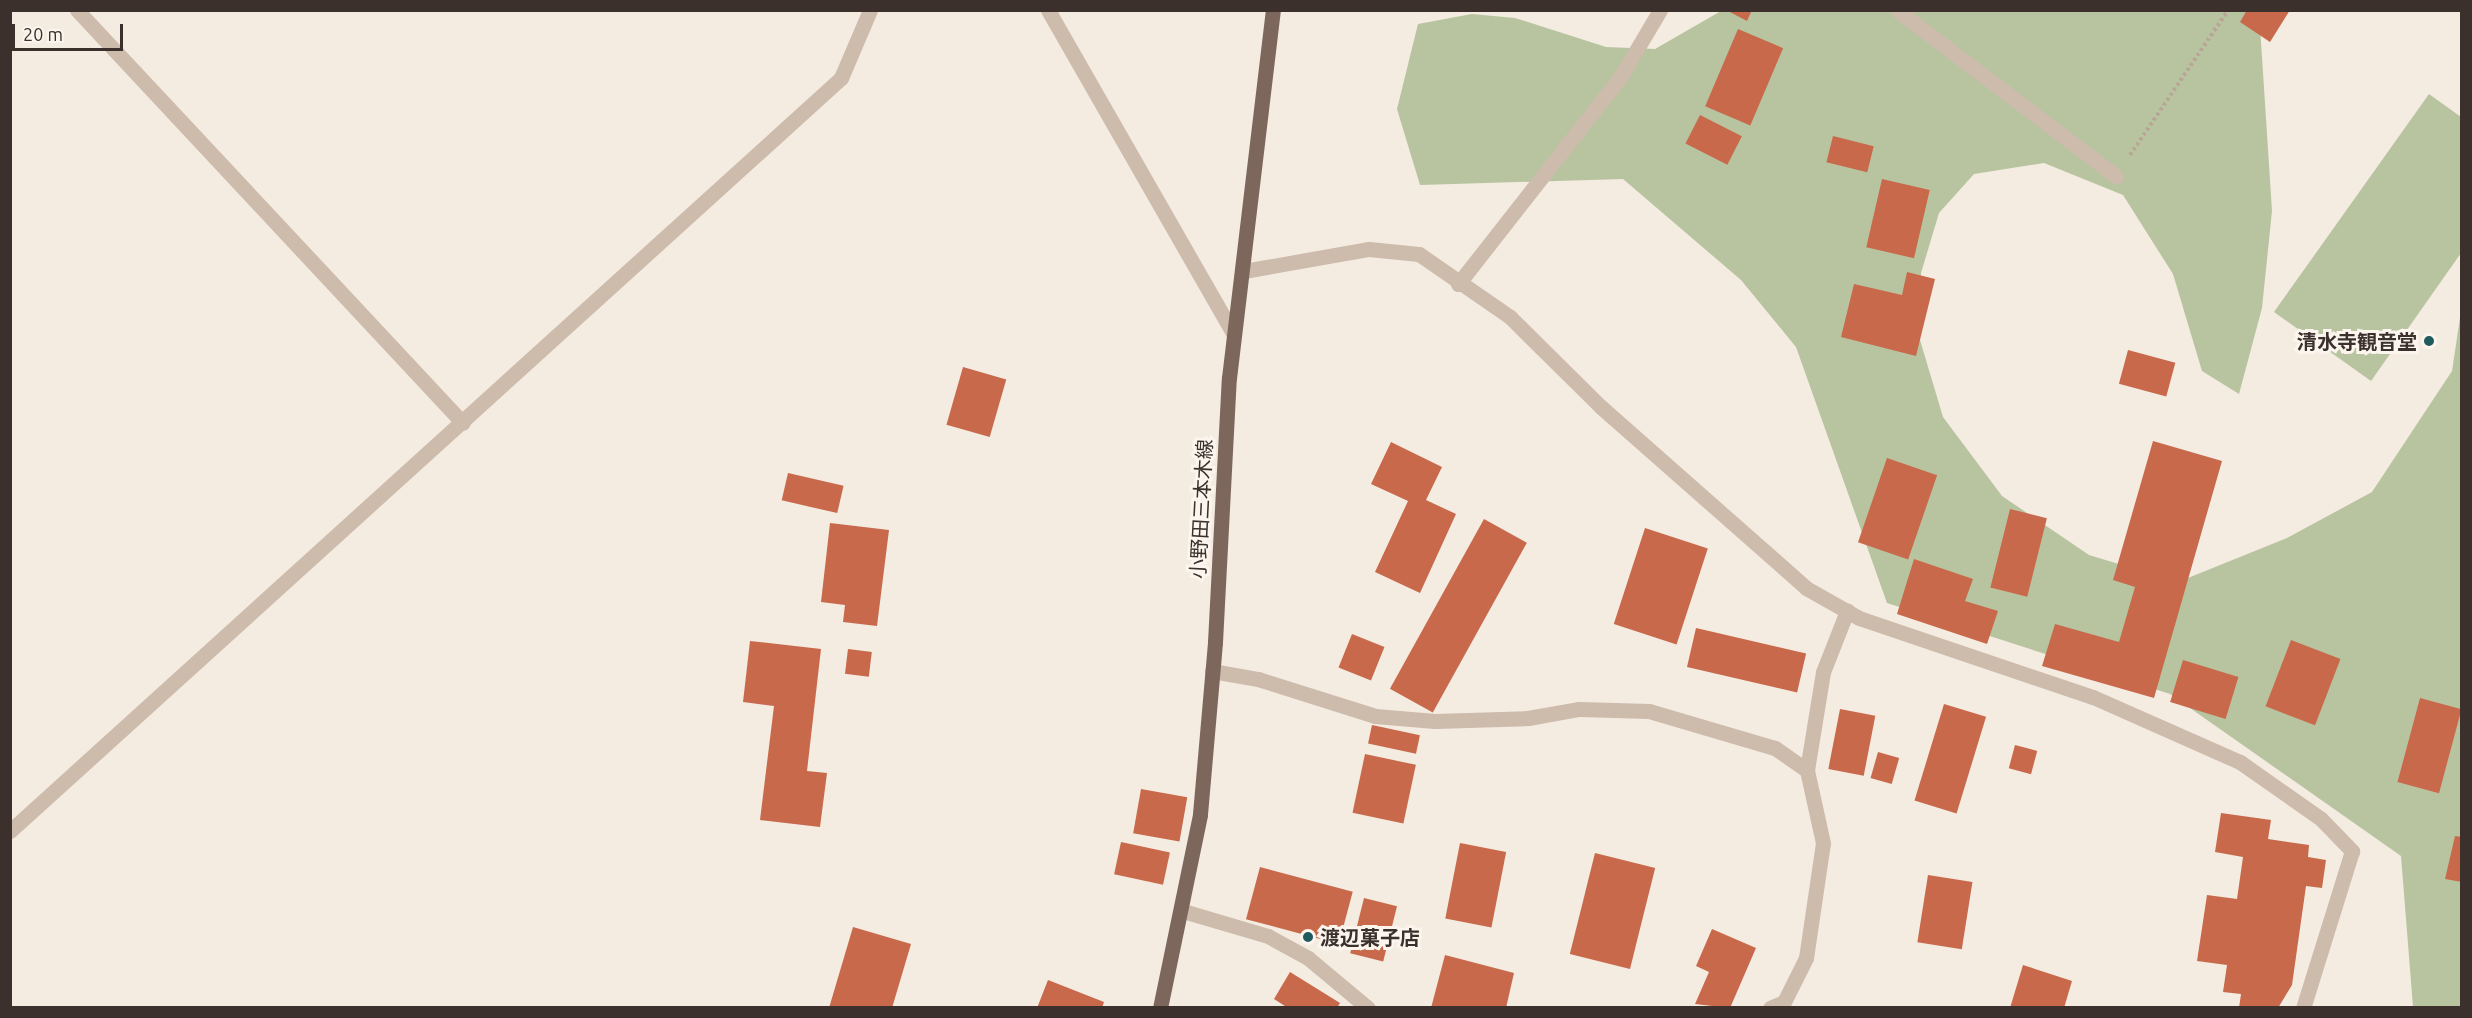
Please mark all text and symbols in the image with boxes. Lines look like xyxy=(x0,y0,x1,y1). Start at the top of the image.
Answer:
scale bar xyxy=(15,12,126,50)
text: 20 m xyxy=(23,24,63,44)
place label: 清水寺観音堂 xyxy=(2297,329,2417,353)
marker: 清水寺観音堂 xyxy=(2422,334,2436,348)
street label: 小野田三本木線 xyxy=(1185,438,1217,580)
place label: 渡辺菓子店 xyxy=(1320,925,1420,949)
marker: 渡辺菓子店 xyxy=(1301,930,1315,944)

